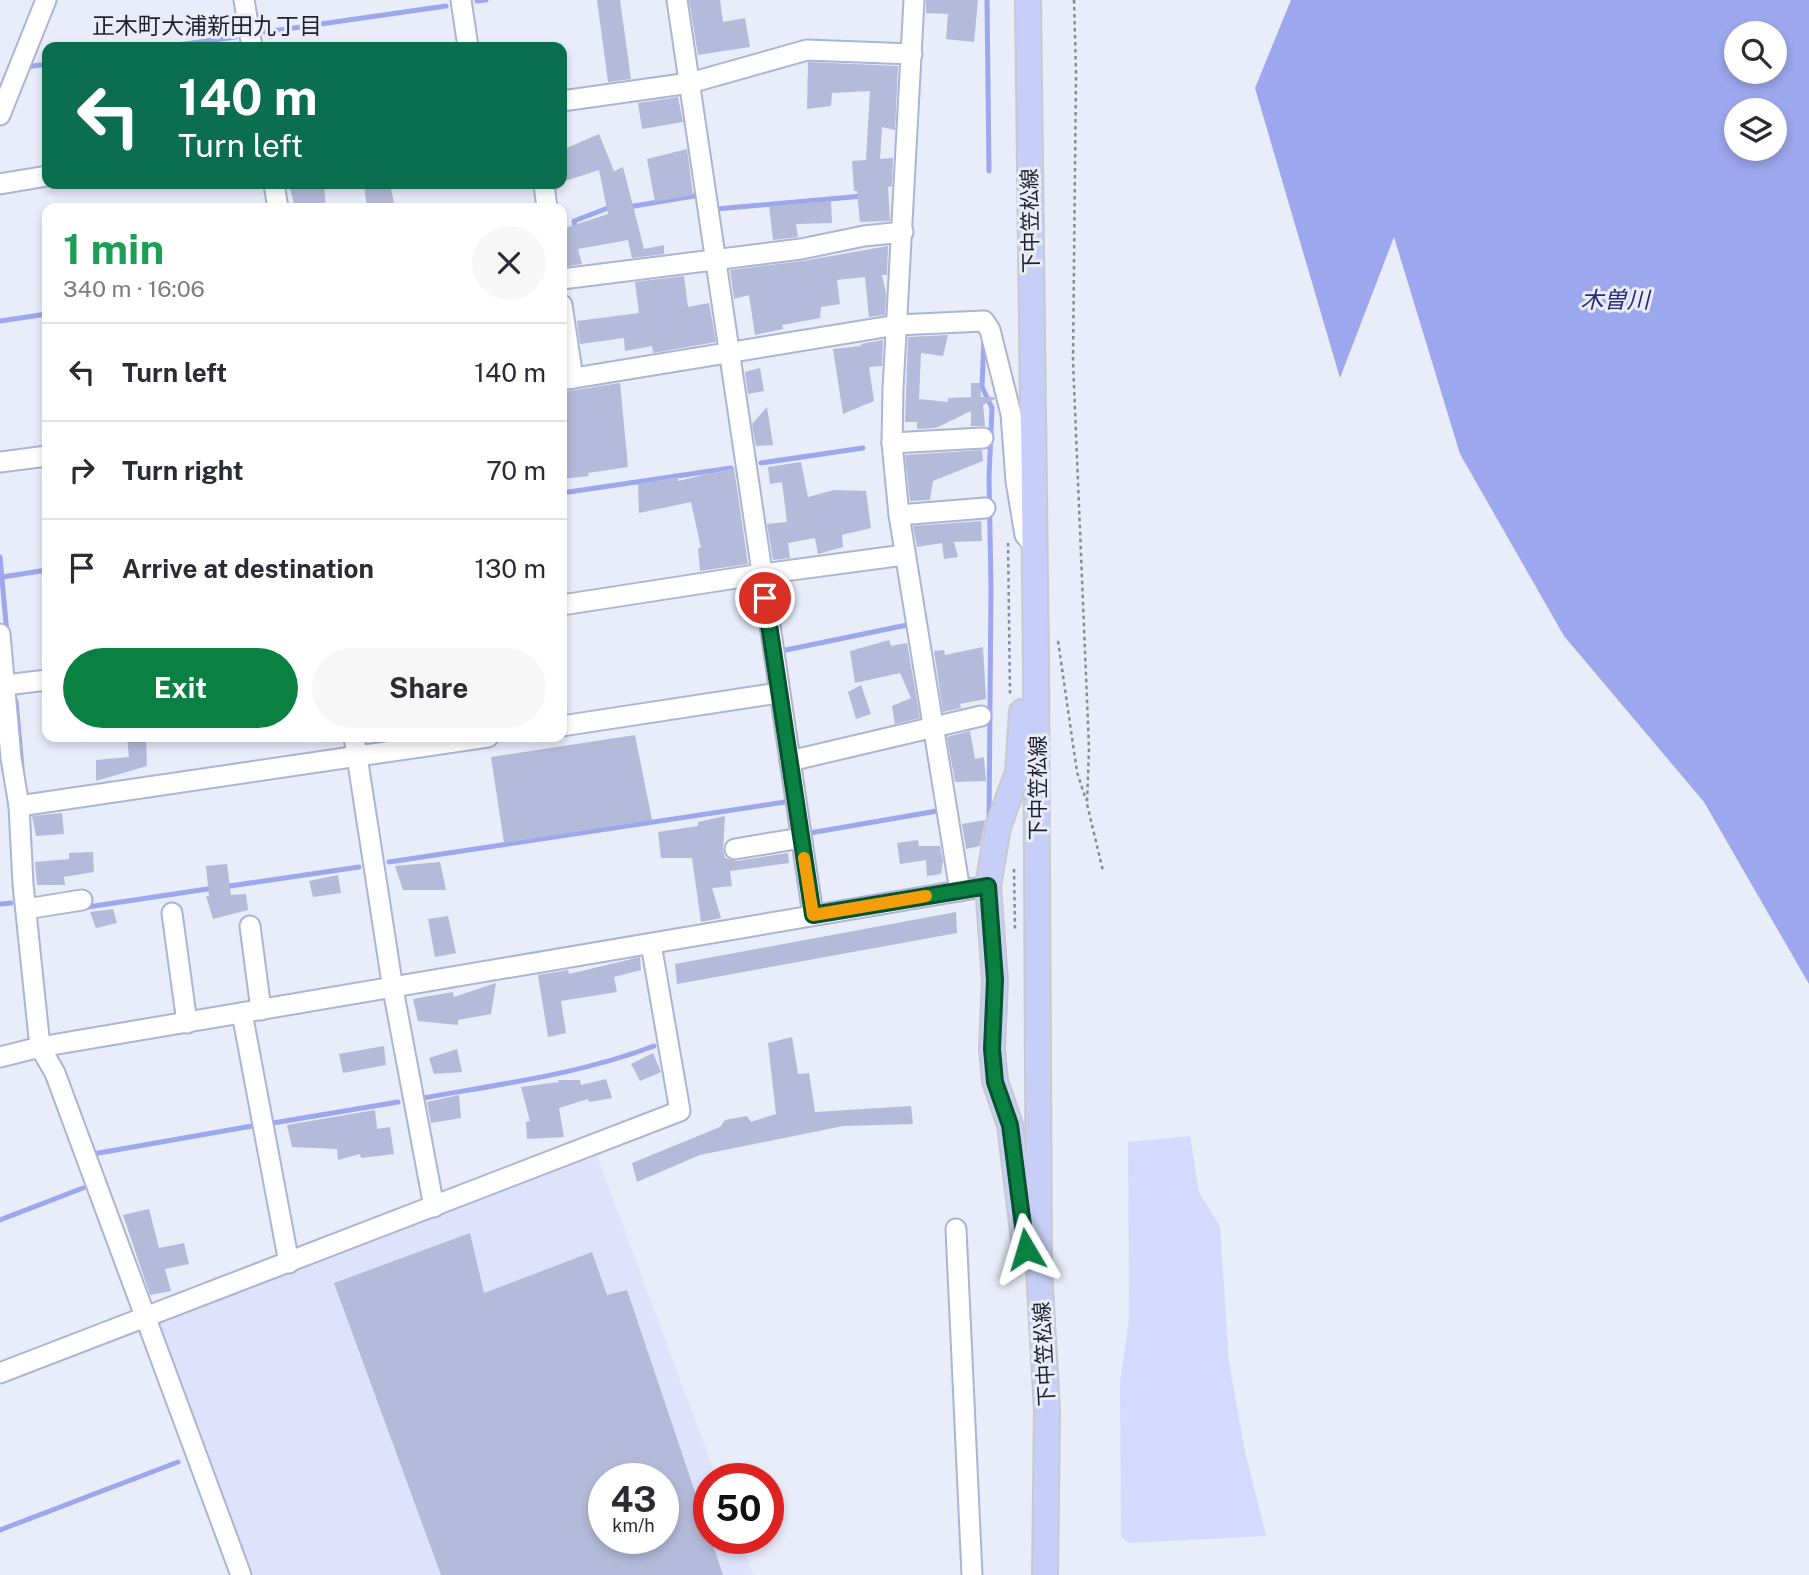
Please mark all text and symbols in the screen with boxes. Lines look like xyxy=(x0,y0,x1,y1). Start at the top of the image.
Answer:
district label: 正木町大浦新田九丁目 xyxy=(92,12,322,39)
map controls xyxy=(1724,21,1787,161)
button: search xyxy=(1724,21,1787,84)
text: 140 m xyxy=(178,68,318,126)
icon: left xyxy=(63,70,154,161)
button: layers xyxy=(1724,98,1787,161)
text: Turn left xyxy=(178,127,303,164)
street label: 下中笠松線 xyxy=(1017,168,1043,274)
text: 1 min xyxy=(63,224,164,273)
button: close xyxy=(472,226,546,300)
text: 340 m · 16:06 xyxy=(63,275,205,302)
water label: 木曽川 xyxy=(1581,286,1653,313)
icon: left xyxy=(63,353,101,391)
text: Turn left xyxy=(122,357,227,388)
text: 140 m xyxy=(474,357,546,388)
icon: right xyxy=(63,451,101,489)
text: Turn right xyxy=(122,455,244,486)
text: 70 m xyxy=(486,455,546,486)
icon: arrive xyxy=(63,549,101,587)
text: Arrive at destination xyxy=(122,553,374,584)
text: 130 m xyxy=(474,553,546,584)
pin xyxy=(735,568,795,628)
icon: arrive xyxy=(746,579,784,617)
button: Exit xyxy=(63,648,298,728)
button: Share xyxy=(312,648,546,728)
street label: 下中笠松線 xyxy=(1025,736,1050,841)
position arrow xyxy=(989,1212,1063,1286)
street label: 下中笠松線 xyxy=(1029,1301,1059,1407)
speed limit sign: 50 xyxy=(693,1463,784,1554)
text: 43 xyxy=(610,1479,657,1520)
text: km/h xyxy=(612,1515,655,1536)

